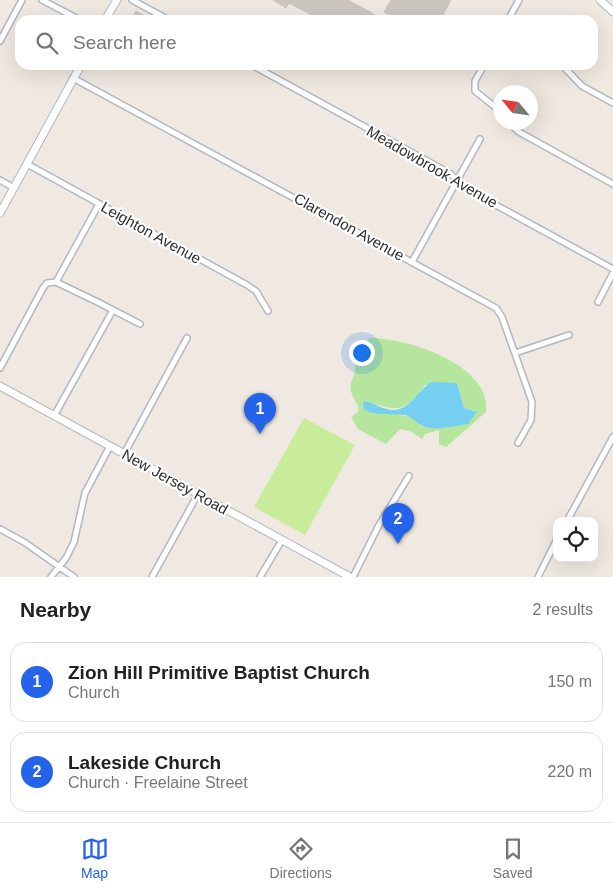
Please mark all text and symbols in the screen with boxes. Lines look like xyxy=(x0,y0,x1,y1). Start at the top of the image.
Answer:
search box xyxy=(15,15,598,70)
icon: search xyxy=(33,29,61,57)
text: Search here xyxy=(73,32,177,53)
north arrow xyxy=(493,85,538,130)
street label: Meadowbrook Avenue xyxy=(364,122,501,211)
street label: Clarendon Avenue xyxy=(291,189,407,264)
street label: Leighton Avenue xyxy=(98,198,204,267)
your location xyxy=(349,340,375,366)
pin: 1 xyxy=(244,393,276,434)
street label: New Jersey Road xyxy=(119,445,231,518)
pin: 2 xyxy=(382,503,414,544)
map controls xyxy=(553,517,598,562)
button: locate xyxy=(553,517,598,562)
text: Nearby xyxy=(20,598,91,621)
text: 2 results xyxy=(533,601,593,618)
text: Zion Hill Primitive Baptist Church xyxy=(68,662,370,683)
text: 1 xyxy=(33,673,41,690)
text: 150 m xyxy=(548,673,592,690)
text: Church xyxy=(68,684,120,701)
text: Lakeside Church xyxy=(68,752,221,773)
text: 2 xyxy=(33,763,41,780)
text: 220 m xyxy=(548,763,592,780)
text: Church · Freelaine Street xyxy=(68,774,248,791)
tab: Map xyxy=(81,835,109,881)
tab: Directions xyxy=(270,835,332,881)
tab: Saved xyxy=(493,835,532,881)

